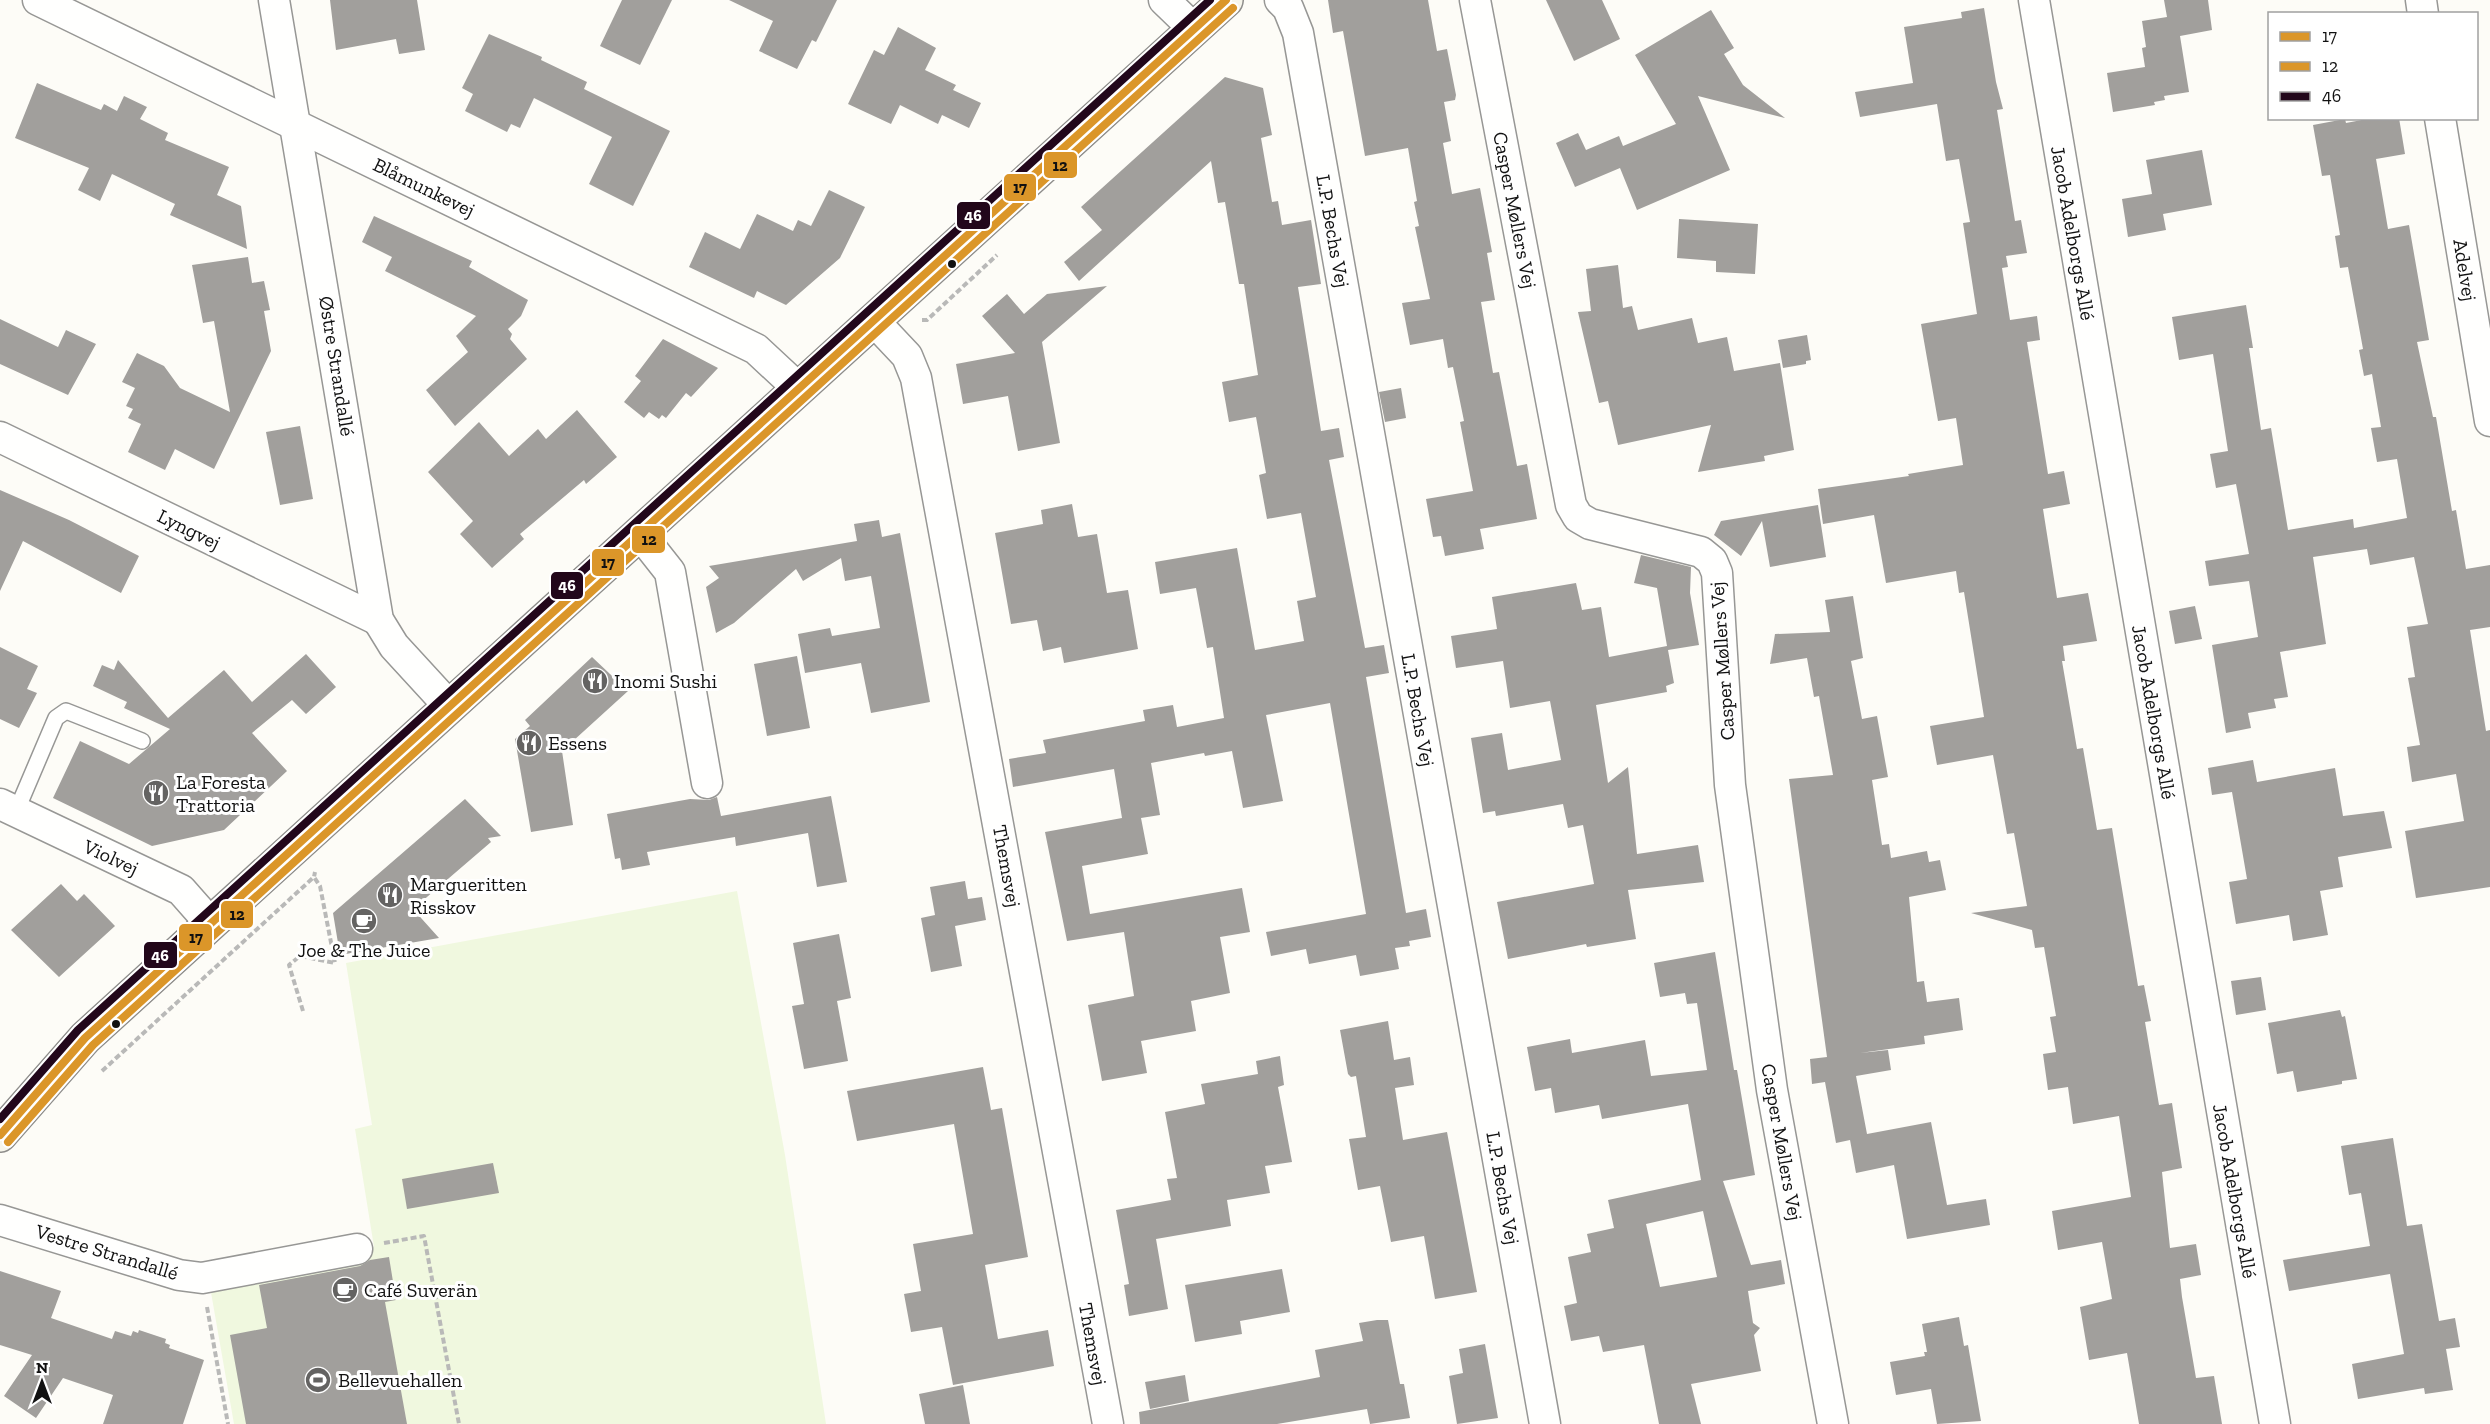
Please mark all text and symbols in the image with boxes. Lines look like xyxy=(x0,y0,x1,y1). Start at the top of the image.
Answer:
legend xyxy=(2268,12,2478,120)
text: 17 xyxy=(2322,25,2338,47)
text: 12 xyxy=(2322,55,2338,77)
text: 46 xyxy=(2322,85,2341,107)
street label: Casper Møllers Vej xyxy=(1488,130,1542,290)
street label: Jacob Adelborgs Allé xyxy=(2046,144,2100,322)
line badge: 12 xyxy=(1043,151,1078,179)
street label: Blåmunkevej xyxy=(369,152,479,222)
text: 12 xyxy=(1052,156,1068,175)
line badge: 17 xyxy=(1003,173,1037,202)
street label: L.P. Bechs Vej xyxy=(1311,173,1355,289)
text: 17 xyxy=(1013,178,1027,197)
line badge: 46 xyxy=(956,201,991,230)
text: 46 xyxy=(964,206,982,225)
street label: Adelvej xyxy=(2448,237,2482,303)
unlabelled marker xyxy=(946,258,958,270)
street label: Østre Strandallé xyxy=(314,294,360,438)
street label: Lyngvej xyxy=(154,504,224,554)
line badge: 12 xyxy=(631,525,666,554)
text: 12 xyxy=(641,530,657,549)
line badge: 17 xyxy=(591,548,625,577)
text: 17 xyxy=(601,553,615,572)
line badge: 46 xyxy=(550,571,584,600)
text: 46 xyxy=(558,576,576,595)
street label: Casper Møllers Vej xyxy=(1704,581,1740,741)
street label: Jacob Adelborgs Allé xyxy=(2127,623,2181,801)
street label: L.P. Bechs Vej xyxy=(1396,652,1440,768)
restaurant icon: Inomi Sushi xyxy=(580,666,610,696)
place label: Inomi Sushi xyxy=(614,669,717,693)
restaurant icon: Essens xyxy=(514,728,544,758)
place label: Essens xyxy=(548,731,607,755)
place label: La Foresta Trattoria xyxy=(176,770,266,817)
restaurant icon: La Foresta Trattoria xyxy=(141,778,171,808)
street label: Themsvej xyxy=(988,823,1026,909)
street label: Violvej xyxy=(79,833,142,880)
place label: Margueritten Risskov xyxy=(410,872,527,919)
restaurant icon: Margueritten Risskov xyxy=(375,880,405,910)
line badge: 12 xyxy=(220,900,254,929)
text: 12 xyxy=(229,905,245,924)
cafe icon: Joe & The Juice xyxy=(349,906,379,936)
line badge: 17 xyxy=(178,923,213,952)
text: 17 xyxy=(189,928,203,947)
place label: Joe & The Juice xyxy=(298,938,430,962)
line badge: 46 xyxy=(143,941,178,969)
text: 46 xyxy=(151,946,169,965)
unlabelled marker xyxy=(110,1018,122,1030)
street label: Casper Møllers Vej xyxy=(1756,1062,1808,1222)
street label: Jacob Adelborgs Allé xyxy=(2208,1102,2262,1280)
street label: L.P. Bechs Vej xyxy=(1481,1130,1525,1246)
street label: Vestre Strandallé xyxy=(32,1219,181,1285)
cafe icon: Café Suverän xyxy=(330,1275,360,1305)
place label: Café Suverän xyxy=(364,1278,478,1302)
street label: Themsvej xyxy=(1074,1301,1112,1387)
north arrow xyxy=(12,1352,72,1412)
text: N xyxy=(36,1358,48,1377)
sports icon: Bellevuehallen xyxy=(303,1365,333,1395)
place label: Bellevuehallen xyxy=(338,1368,463,1392)

